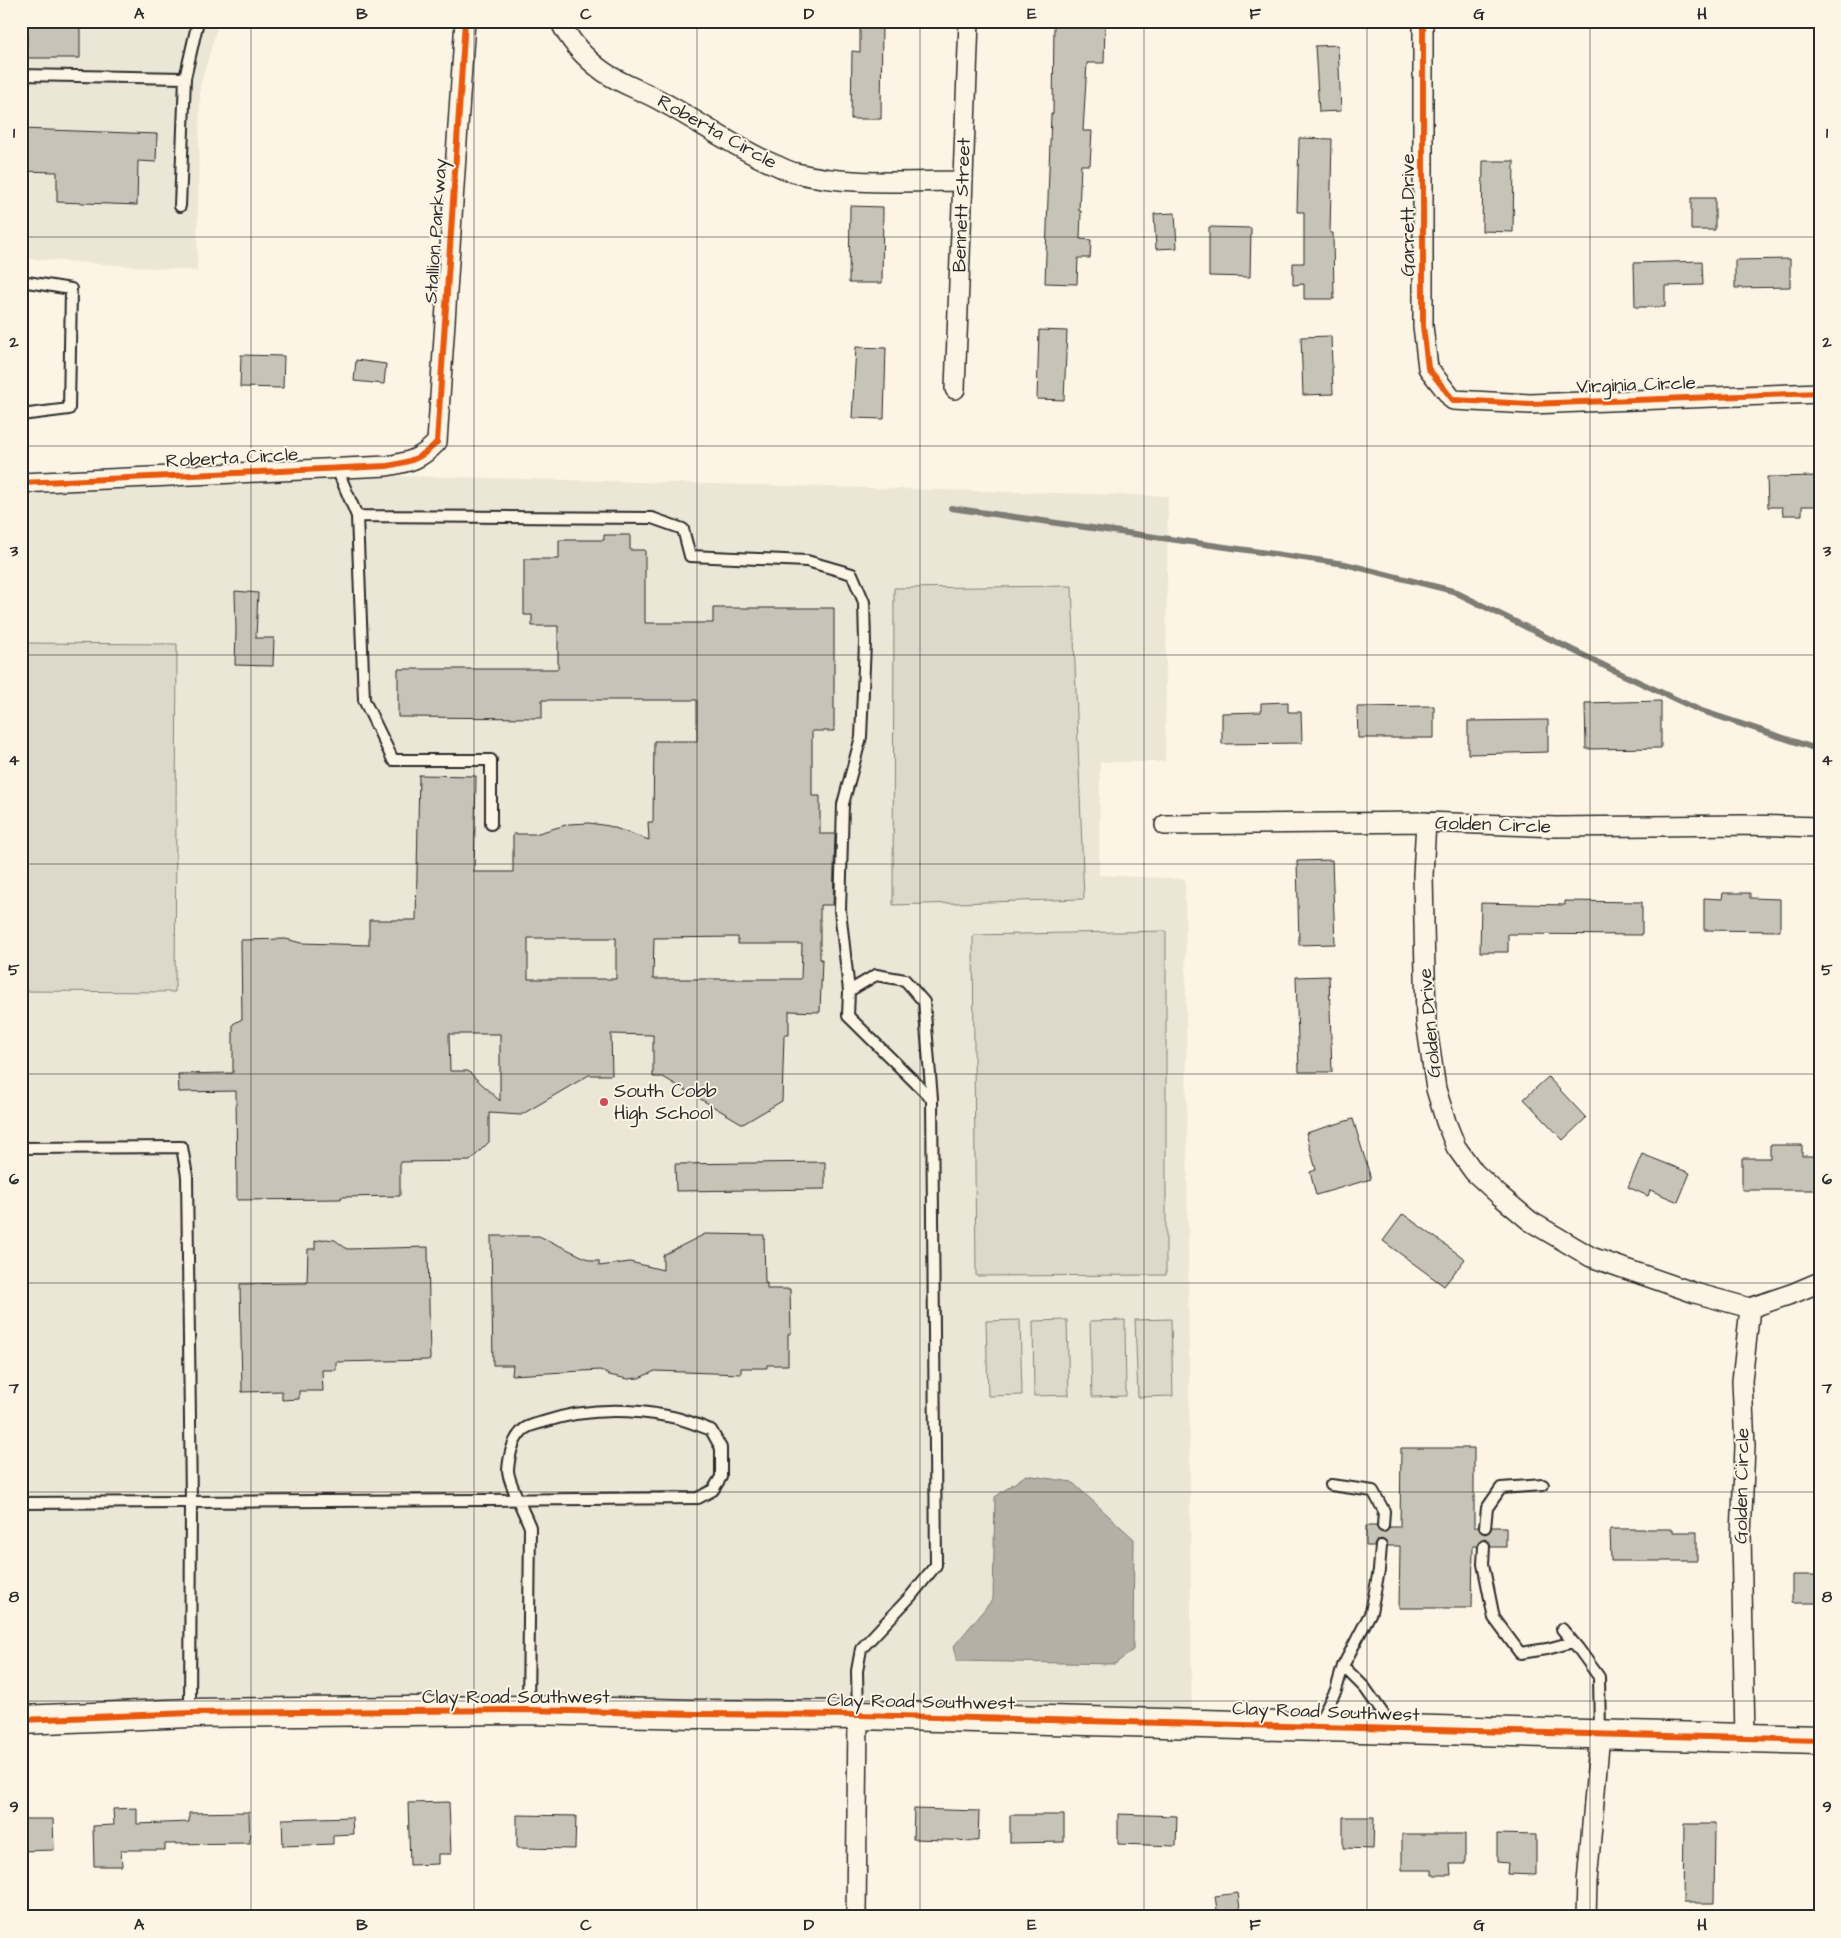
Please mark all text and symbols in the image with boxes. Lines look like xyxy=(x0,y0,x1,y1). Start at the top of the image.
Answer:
text: A xyxy=(134,3,145,25)
text: B xyxy=(356,3,368,25)
text: C xyxy=(580,3,592,25)
text: D xyxy=(804,3,815,25)
text: E xyxy=(1027,3,1037,25)
text: F xyxy=(1249,3,1261,25)
text: G xyxy=(1473,3,1485,25)
text: H xyxy=(1697,3,1707,25)
street label: Roberta Circle xyxy=(652,88,782,176)
text: 1 xyxy=(13,122,16,144)
text: 1 xyxy=(1826,122,1829,144)
street label: Bennett Street xyxy=(946,137,978,273)
street label: Garrett Drive xyxy=(1395,154,1422,276)
street label: Stallion Parkway xyxy=(417,157,456,305)
text: 2 xyxy=(8,331,19,353)
text: 2 xyxy=(1821,331,1832,353)
street label: Virginia Circle xyxy=(1576,369,1696,402)
street label: Roberta Circle xyxy=(165,441,299,475)
text: 3 xyxy=(9,540,19,562)
text: 3 xyxy=(1822,540,1832,562)
text: 4 xyxy=(9,749,20,771)
text: 4 xyxy=(1822,749,1833,771)
street label: Golden Circle xyxy=(1435,809,1551,841)
text: 5 xyxy=(8,959,20,981)
text: 5 xyxy=(1821,959,1833,981)
street label: Golden Drive xyxy=(1412,967,1448,1079)
place label: South Cobb High School xyxy=(614,1078,717,1128)
marker: South Cobb High School xyxy=(598,1096,610,1108)
text: 6 xyxy=(9,1168,19,1190)
text: 6 xyxy=(1822,1168,1832,1190)
text: 7 xyxy=(8,1377,19,1399)
text: 7 xyxy=(1821,1377,1832,1399)
street label: Golden Circle xyxy=(1727,1428,1757,1544)
text: 8 xyxy=(9,1586,20,1608)
text: 8 xyxy=(1822,1586,1833,1608)
street label: Clay Road Southwest xyxy=(422,1684,610,1712)
street label: Clay Road Southwest xyxy=(827,1687,1015,1718)
street label: Clay Road Southwest xyxy=(1232,1695,1421,1730)
text: 9 xyxy=(9,1796,19,1818)
text: 9 xyxy=(1822,1796,1832,1818)
text: A xyxy=(134,1914,145,1936)
text: B xyxy=(356,1914,368,1936)
text: C xyxy=(580,1914,592,1936)
text: D xyxy=(804,1914,815,1936)
text: E xyxy=(1027,1914,1037,1936)
text: F xyxy=(1249,1914,1261,1936)
text: G xyxy=(1473,1914,1485,1936)
text: H xyxy=(1697,1914,1707,1936)

